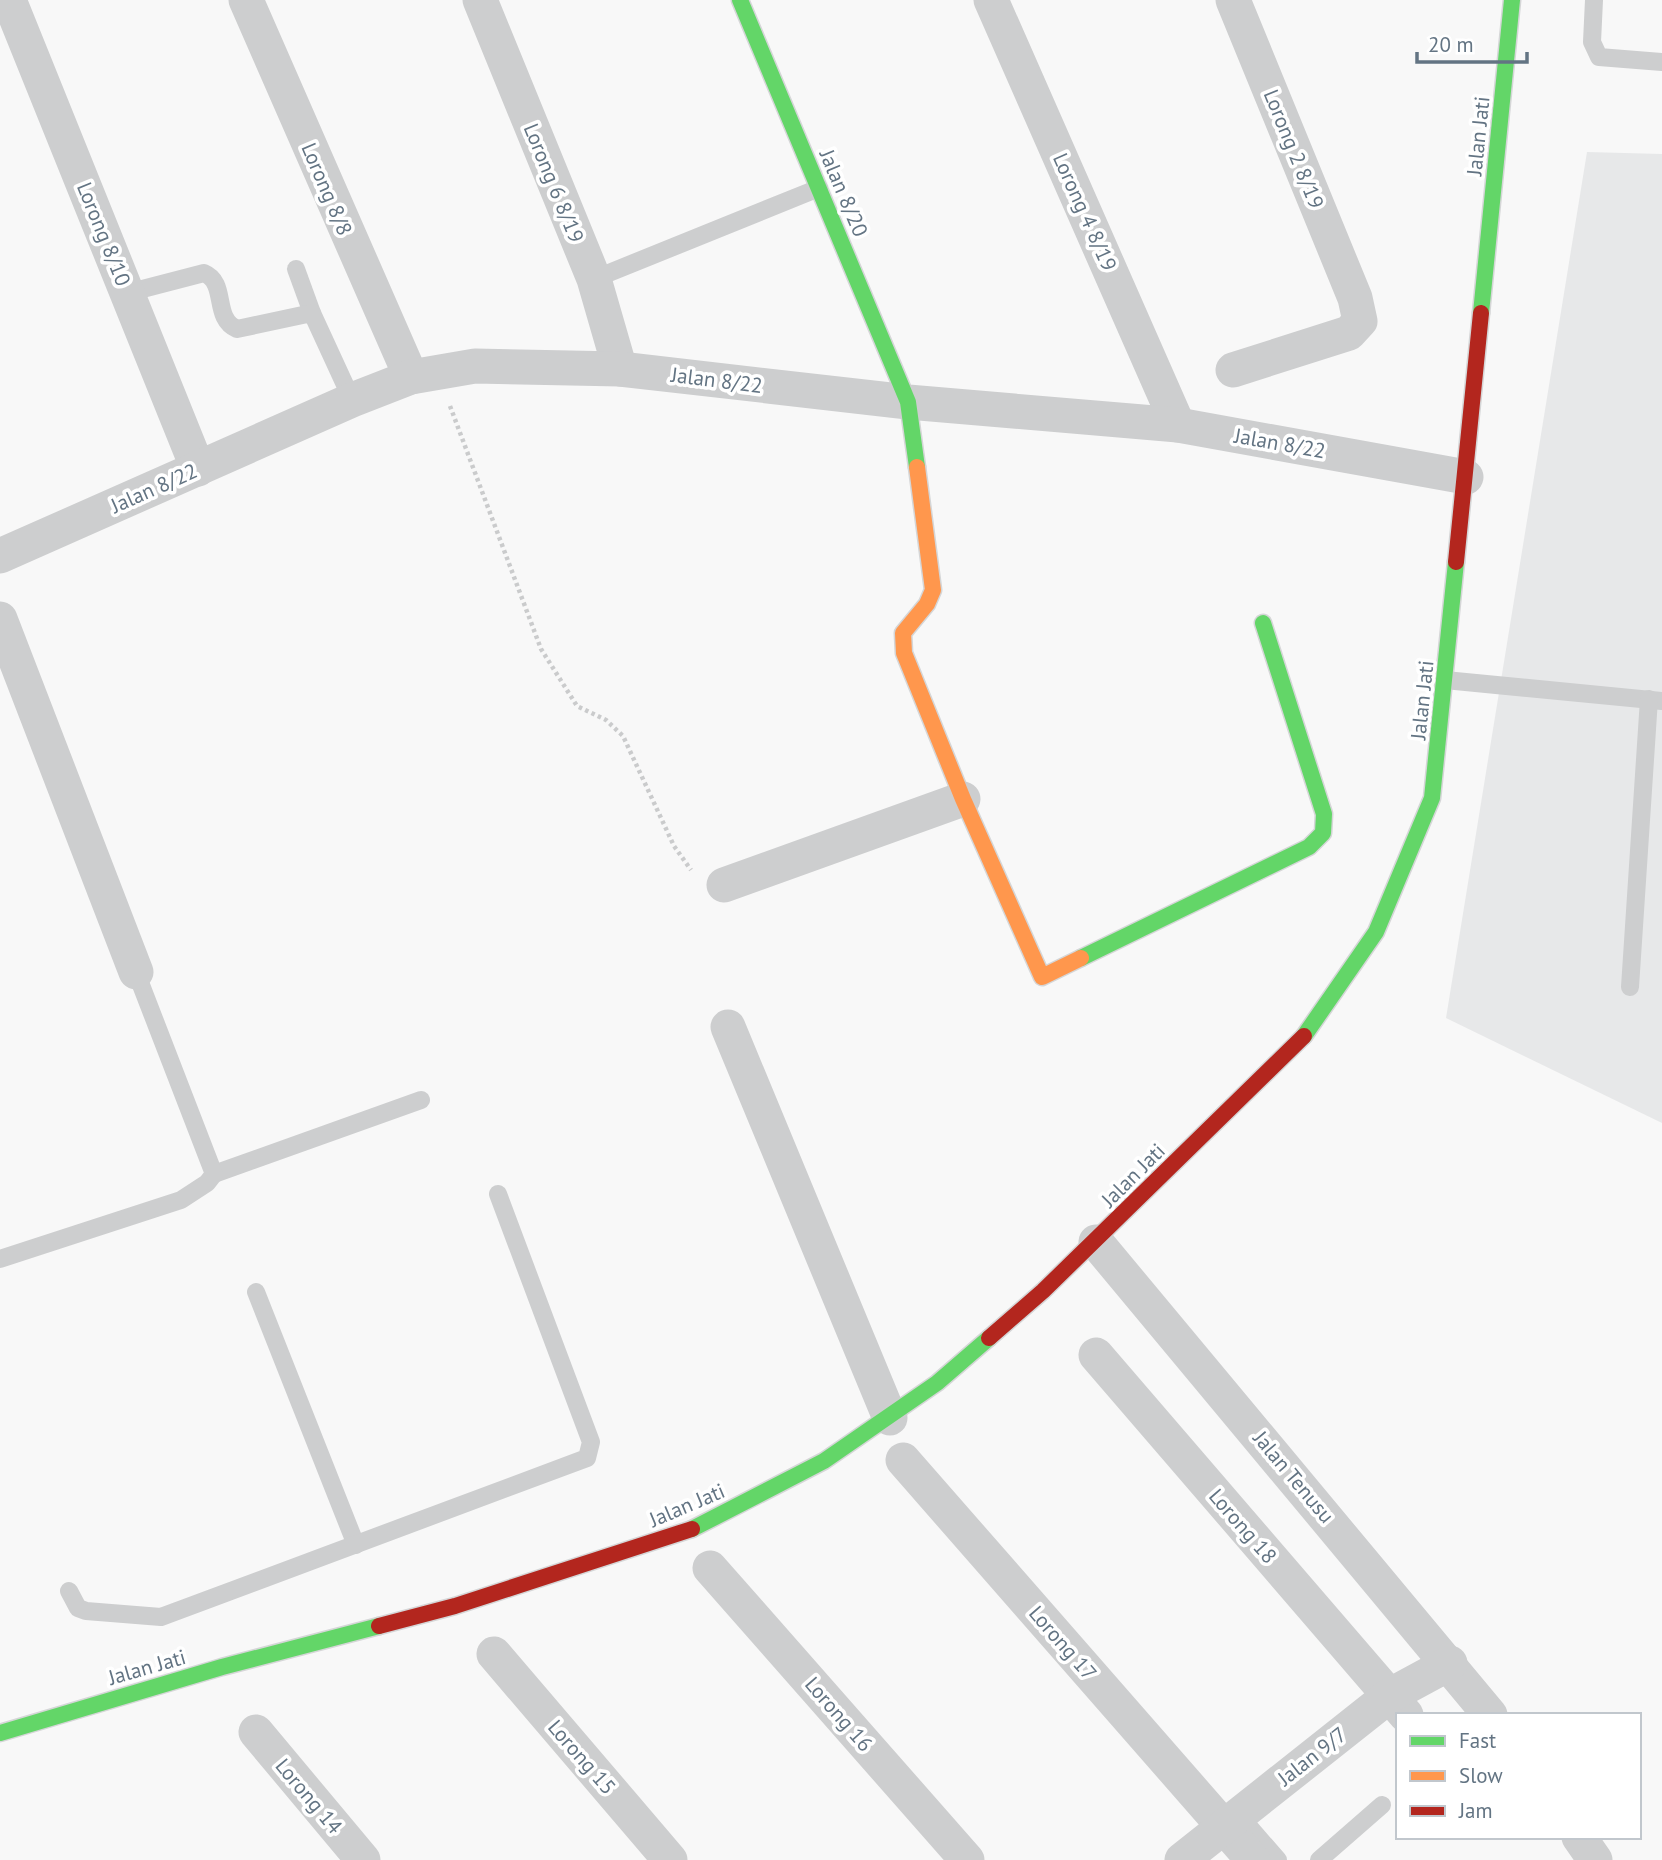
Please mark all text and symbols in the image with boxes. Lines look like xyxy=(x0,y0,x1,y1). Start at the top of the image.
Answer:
scale bar xyxy=(1417,21,1527,65)
text: 20 m xyxy=(1428,31,1474,58)
street label: Lorong 2 8/19 xyxy=(1258,85,1330,213)
street label: Jalan Jati xyxy=(1460,95,1496,178)
street label: Lorong 6 8/19 xyxy=(518,119,590,247)
street label: Lorong 8/8 xyxy=(295,139,359,239)
street label: Jalan 8/20 xyxy=(813,144,874,241)
street label: Lorong 4 8/19 xyxy=(1047,149,1123,275)
street label: Lorong 8/10 xyxy=(71,178,137,290)
street label: Jalan 8/22 xyxy=(669,361,764,399)
street label: Jalan 8/22 xyxy=(1231,422,1328,464)
street label: Jalan 8/22 xyxy=(106,457,201,519)
street label: Jalan Jati xyxy=(1404,659,1440,742)
street label: Jalan Jati xyxy=(1095,1137,1171,1213)
street label: Jalan Tenusu xyxy=(1247,1425,1340,1529)
street label: Jalan Jati xyxy=(644,1477,729,1533)
street label: Lorong 18 xyxy=(1203,1483,1283,1569)
street label: Lorong 17 xyxy=(1023,1600,1103,1686)
street label: Jalan Jati xyxy=(104,1643,189,1691)
street label: Lorong 16 xyxy=(799,1671,879,1757)
legend xyxy=(1396,1713,1641,1839)
street label: Lorong 15 xyxy=(542,1714,622,1800)
street label: Jalan 9/7 xyxy=(1271,1721,1352,1792)
text: Fast xyxy=(1459,1727,1496,1754)
street label: Lorong 14 xyxy=(270,1753,348,1839)
text: Slow xyxy=(1459,1762,1503,1789)
text: Jam xyxy=(1458,1797,1493,1824)

